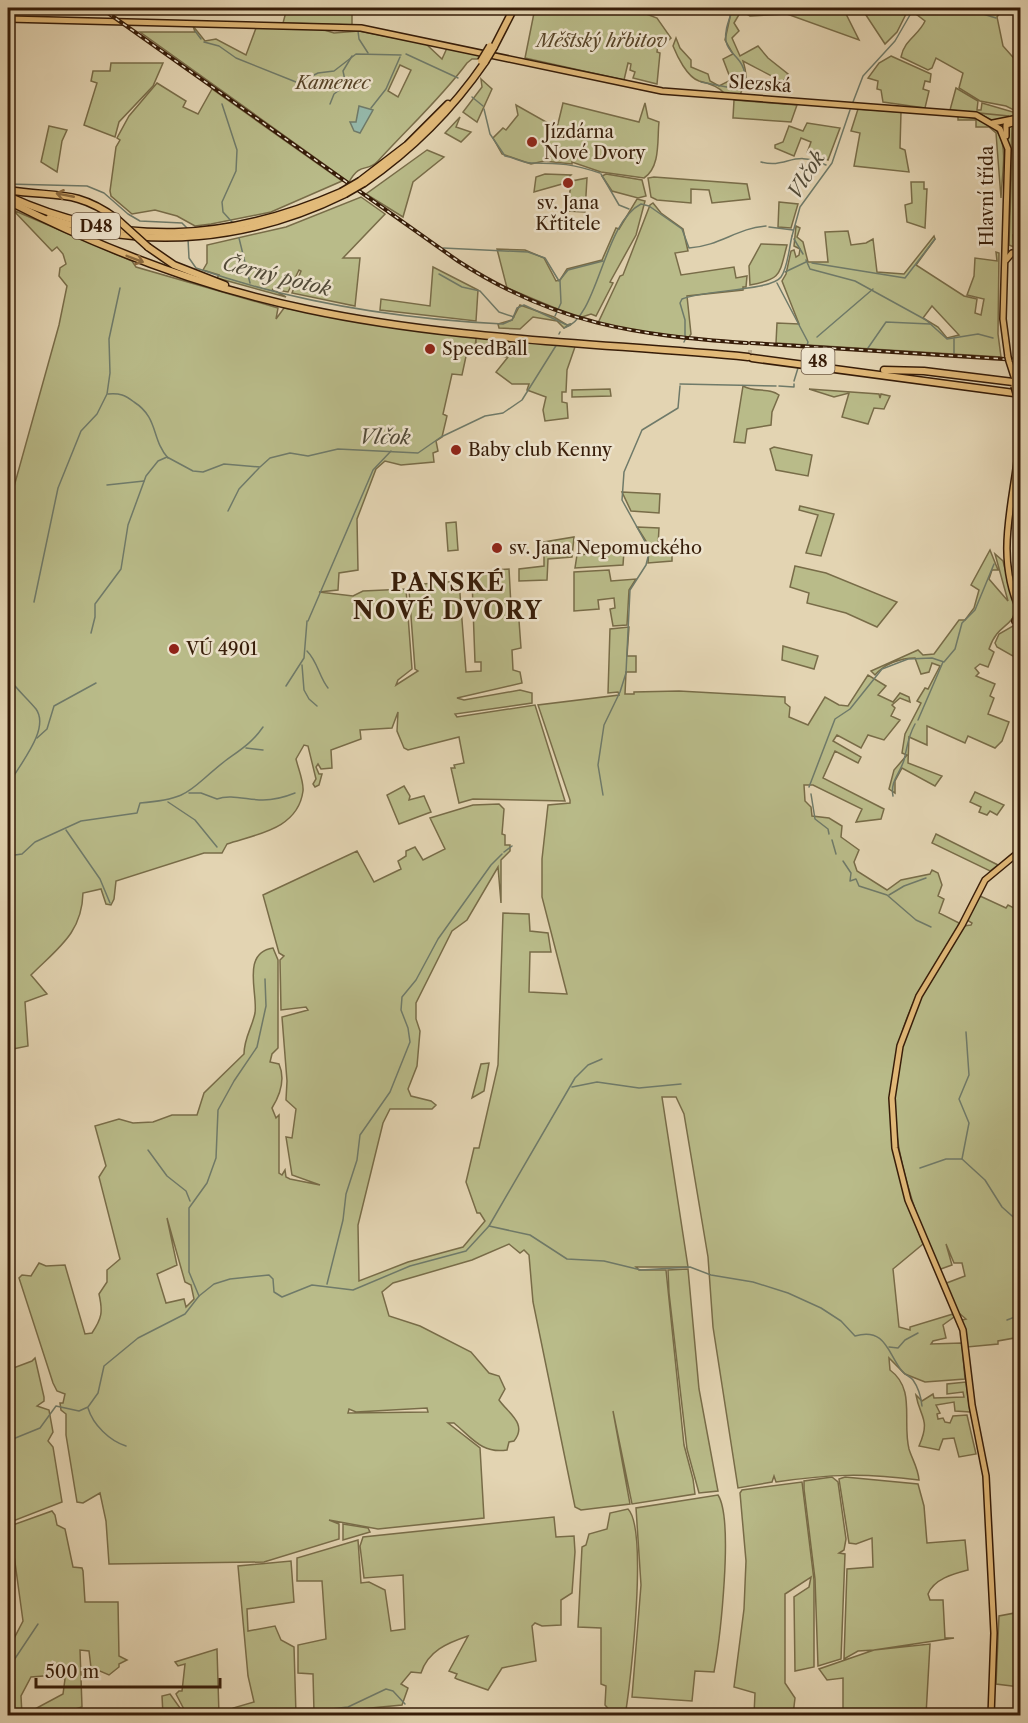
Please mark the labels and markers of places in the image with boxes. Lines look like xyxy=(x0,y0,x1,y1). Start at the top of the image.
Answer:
place label: Jízdárna Nové Dvory xyxy=(541,121,646,164)
marker: Jízdárna Nové Dvory xyxy=(525,135,539,149)
marker: sv. Jana Křtitele xyxy=(561,176,575,190)
place label: sv. Jana Křtitele xyxy=(535,192,601,235)
place label: SpeedBall xyxy=(442,338,528,360)
marker: SpeedBall xyxy=(423,342,437,356)
place label: Baby club Kenny xyxy=(468,439,613,461)
marker: Baby club Kenny xyxy=(449,443,463,457)
place label: sv. Jana Nepomuckého xyxy=(509,537,702,559)
marker: sv. Jana Nepomuckého xyxy=(490,541,504,555)
place label: VÚ 4901 xyxy=(185,637,258,660)
marker: VÚ 4901 xyxy=(167,642,181,656)

